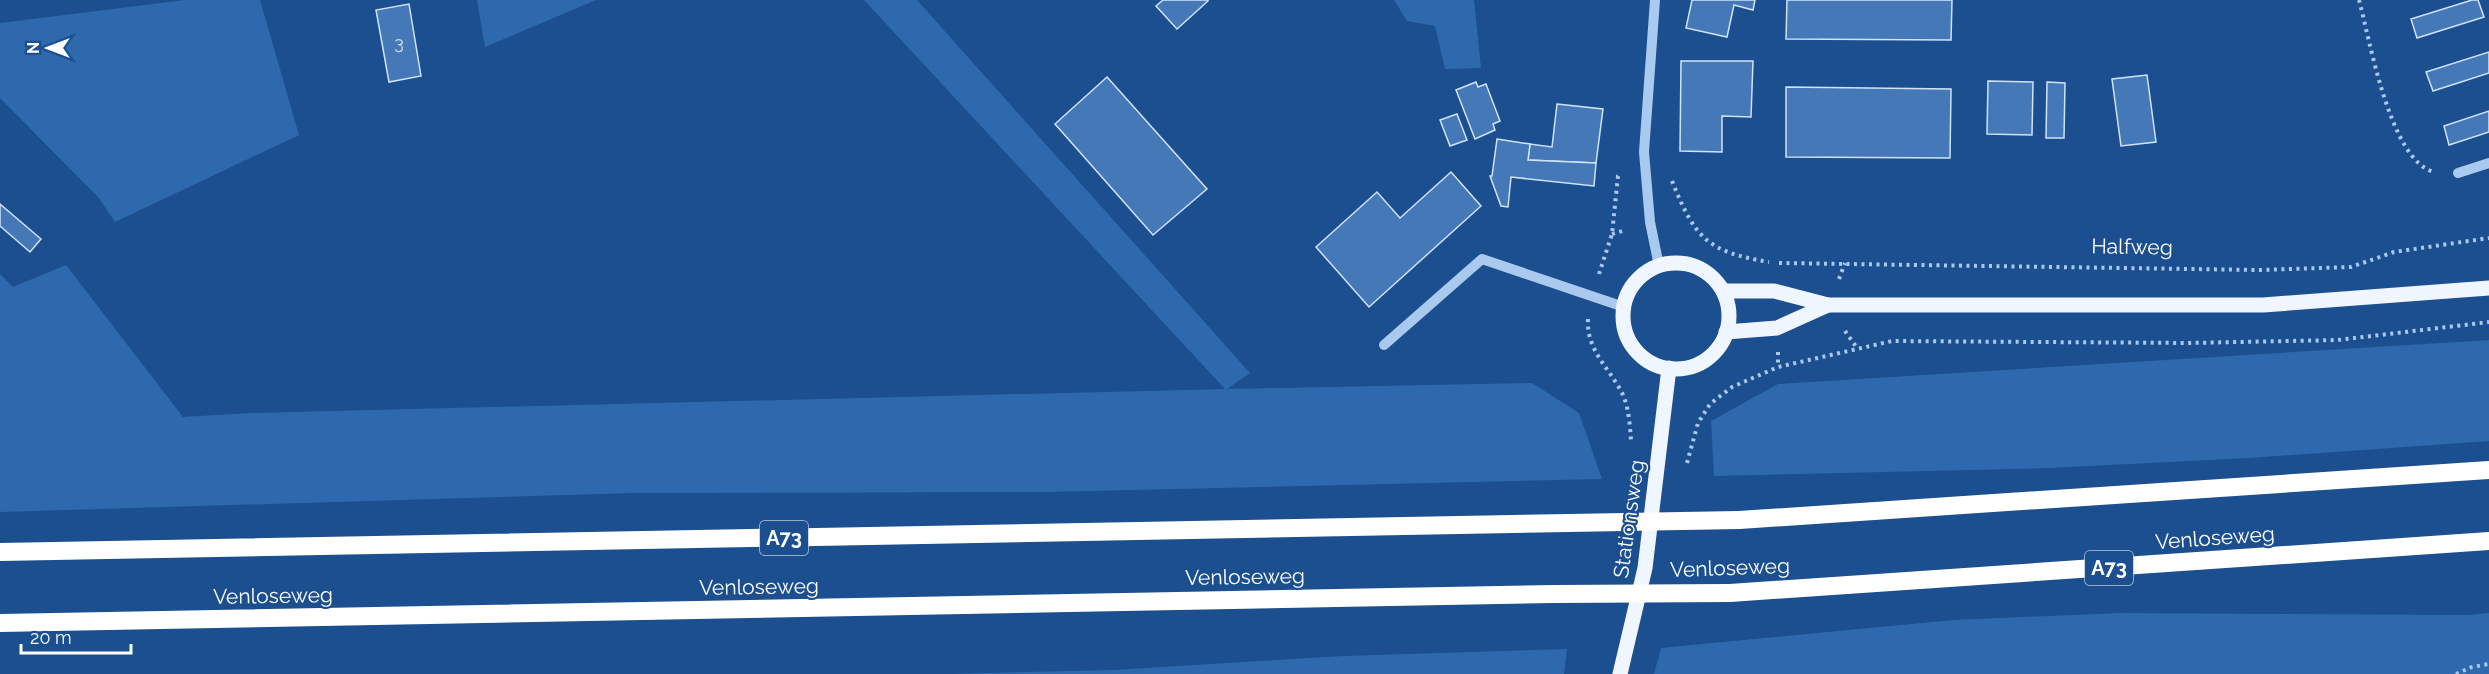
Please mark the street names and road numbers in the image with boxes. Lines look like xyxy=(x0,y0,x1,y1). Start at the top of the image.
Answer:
street label: Halfweg xyxy=(2091,233,2173,260)
street label: Stationsweg xyxy=(1608,458,1649,580)
road number: A73 xyxy=(760,521,808,555)
street label: Venloseweg xyxy=(2154,521,2276,554)
road number: A73 xyxy=(2085,551,2133,585)
street label: Venloseweg xyxy=(1670,553,1790,582)
street label: Venloseweg xyxy=(1185,563,1305,590)
street label: Venloseweg xyxy=(699,573,819,600)
street label: Venloseweg xyxy=(213,582,333,609)

